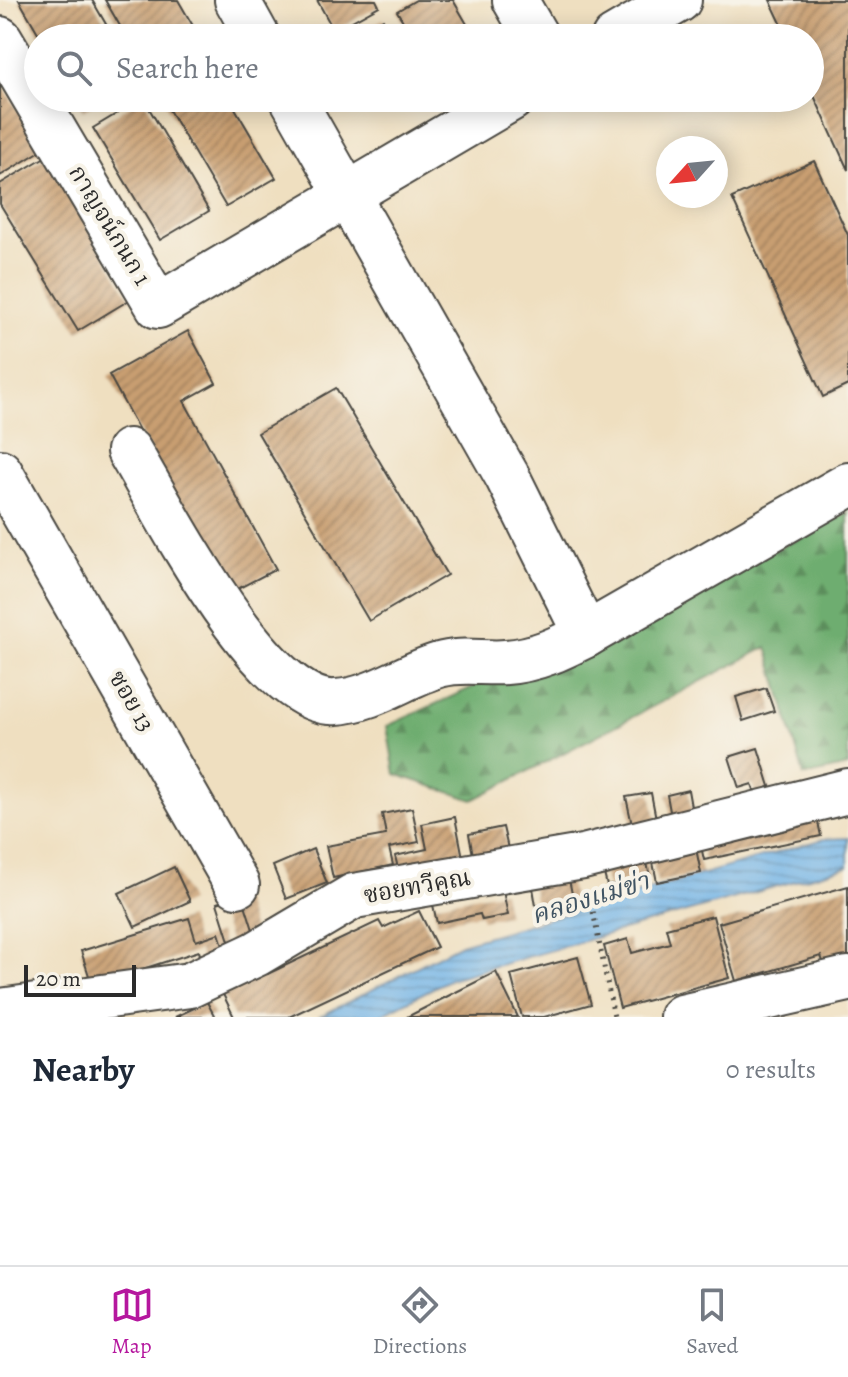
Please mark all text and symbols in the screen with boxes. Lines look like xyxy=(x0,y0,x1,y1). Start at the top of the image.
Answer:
search box xyxy=(24,24,824,112)
icon: search xyxy=(52,46,96,90)
text: Search here xyxy=(116,48,259,88)
north arrow xyxy=(656,136,728,208)
street label: กาญจน์กนก 1 xyxy=(61,159,159,291)
street label: ซอย 13 xyxy=(102,665,162,737)
street label: ซอยทวีคูณ xyxy=(361,861,473,911)
water label: คลองแม่ข่า xyxy=(527,863,654,933)
scale bar xyxy=(24,961,136,997)
text: 20 m xyxy=(36,964,81,994)
text: Nearby xyxy=(32,1046,135,1093)
text: 0 results xyxy=(726,1052,816,1087)
tab: Map xyxy=(110,1283,154,1361)
tab: Directions xyxy=(373,1283,467,1361)
tab: Saved xyxy=(686,1283,738,1361)

